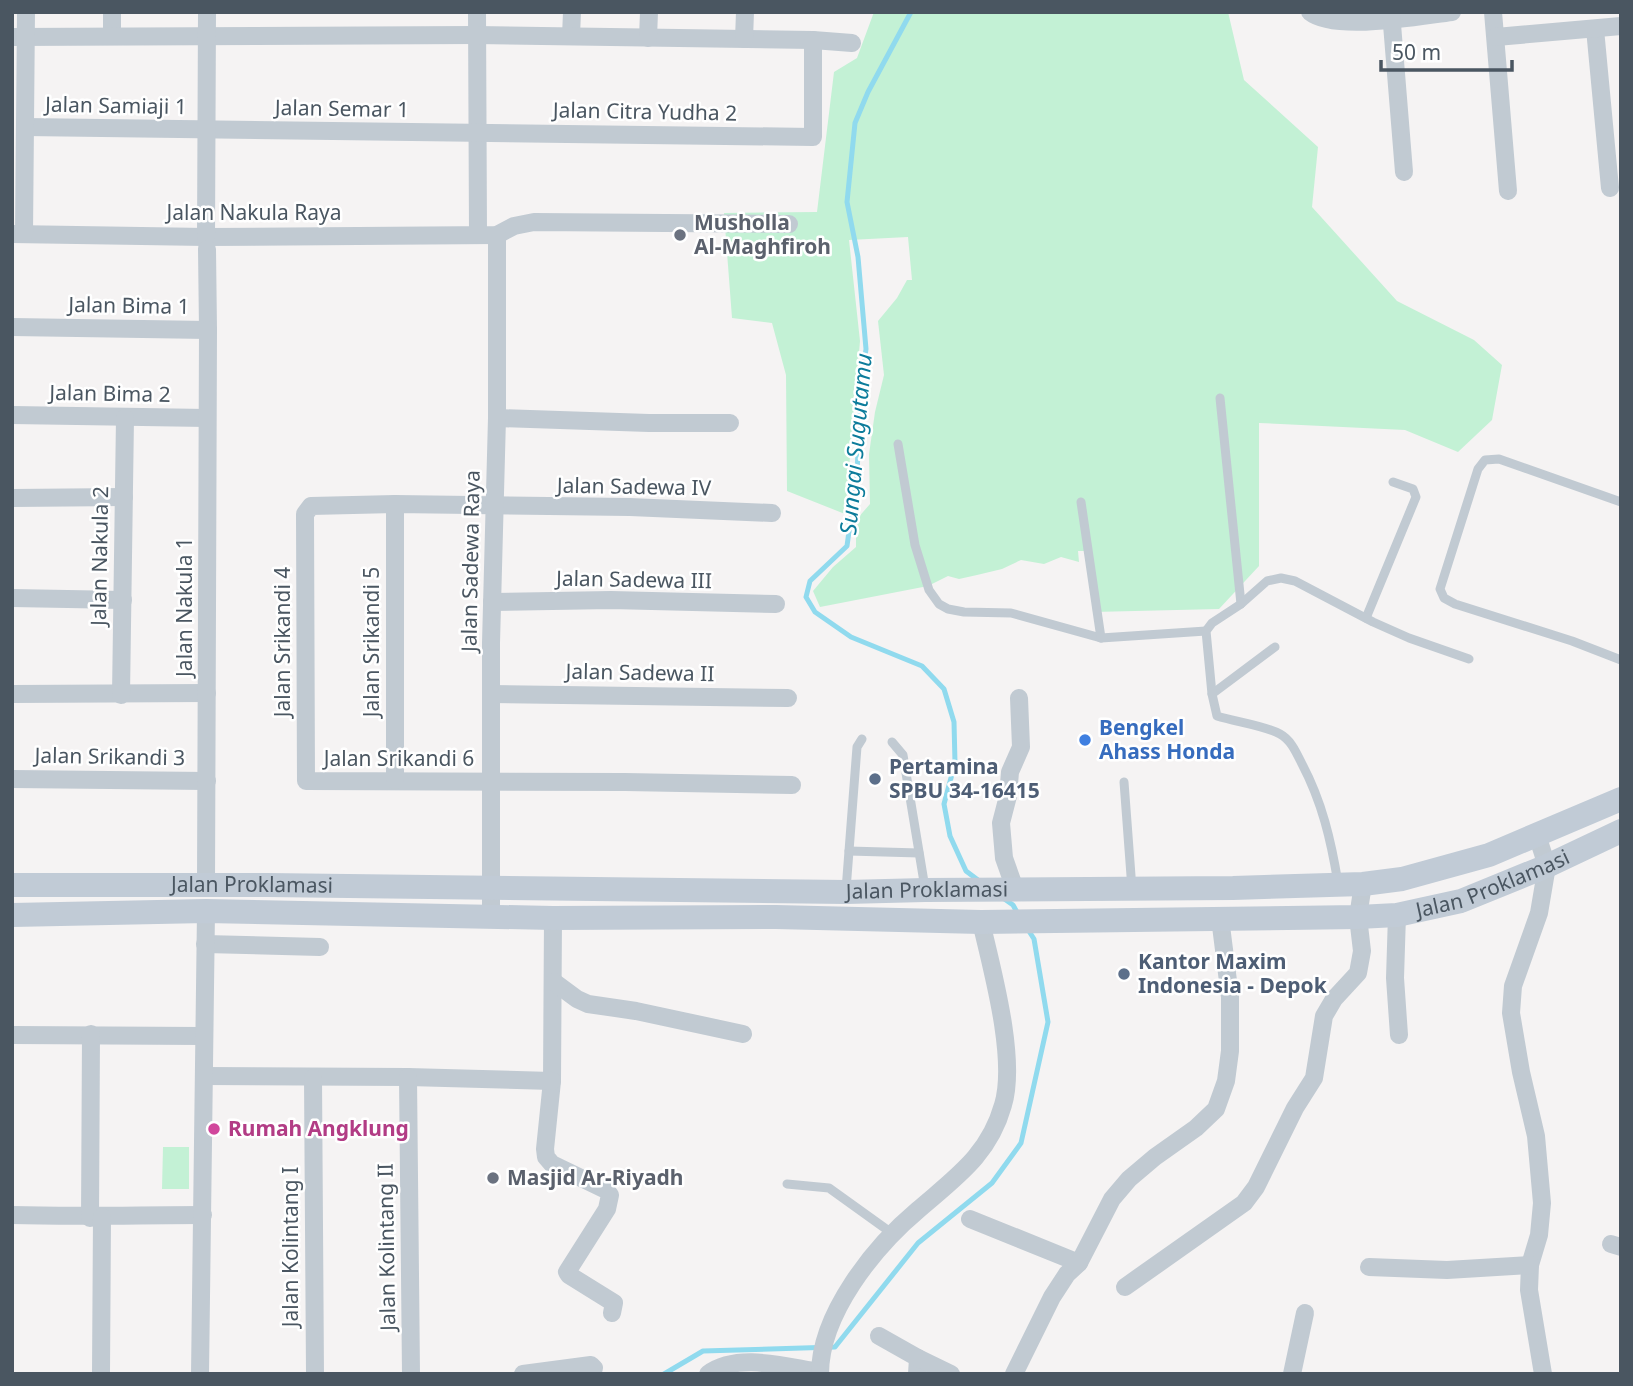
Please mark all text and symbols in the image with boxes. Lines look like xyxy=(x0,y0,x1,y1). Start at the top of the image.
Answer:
scale bar xyxy=(1381,28,1512,72)
text: 50 m xyxy=(1392,38,1441,66)
street label: Jalan Samiaji 1 xyxy=(43,90,187,120)
street label: Jalan Semar 1 xyxy=(273,93,409,123)
street label: Jalan Citra Yudha 2 xyxy=(551,95,737,127)
street label: Jalan Nakula Raya xyxy=(164,198,342,226)
place label: Musholla Al-Maghfiroh xyxy=(694,208,831,260)
marker: Musholla Al-Maghfiroh xyxy=(672,227,688,243)
street label: Jalan Bima 1 xyxy=(66,290,190,320)
water label: Sungai Sugutamu xyxy=(831,352,879,536)
street label: Jalan Bima 2 xyxy=(47,378,171,408)
street label: Jalan Sadewa Raya xyxy=(454,470,486,654)
street label: Jalan Sadewa IV xyxy=(555,471,712,501)
street label: Jalan Nakula 2 xyxy=(84,486,114,628)
street label: Jalan Nakula 1 xyxy=(170,537,198,679)
street label: Jalan Sadewa III xyxy=(554,564,712,594)
street label: Jalan Srikandi 4 xyxy=(268,567,296,719)
street label: Jalan Srikandi 5 xyxy=(357,567,385,719)
street label: Jalan Sadewa II xyxy=(563,657,715,687)
place label: Bengkel Ahass Honda xyxy=(1099,713,1235,765)
marker: Bengkel Ahass Honda xyxy=(1077,732,1093,748)
street label: Jalan Srikandi 3 xyxy=(33,741,186,771)
street label: Jalan Srikandi 6 xyxy=(322,744,474,772)
place label: Pertamina SPBU 34-16415 xyxy=(889,752,1040,804)
marker: Pertamina SPBU 34-16415 xyxy=(867,771,883,787)
street label: Jalan Proklamasi xyxy=(1411,842,1574,924)
street label: Jalan Proklamasi xyxy=(169,870,333,899)
street label: Jalan Proklamasi xyxy=(843,874,1008,905)
place label: Kantor Maxim Indonesia - Depok xyxy=(1138,947,1328,999)
marker: Kantor Maxim Indonesia - Depok xyxy=(1116,966,1132,982)
place label: Rumah Angklung xyxy=(228,1114,409,1142)
marker: Rumah Angklung xyxy=(206,1121,222,1137)
street label: Jalan Kolintang II xyxy=(371,1163,401,1333)
place label: Masjid Ar-Riyadh xyxy=(507,1163,683,1191)
street label: Jalan Kolintang I xyxy=(276,1167,304,1329)
marker: Masjid Ar-Riyadh xyxy=(485,1170,501,1186)

